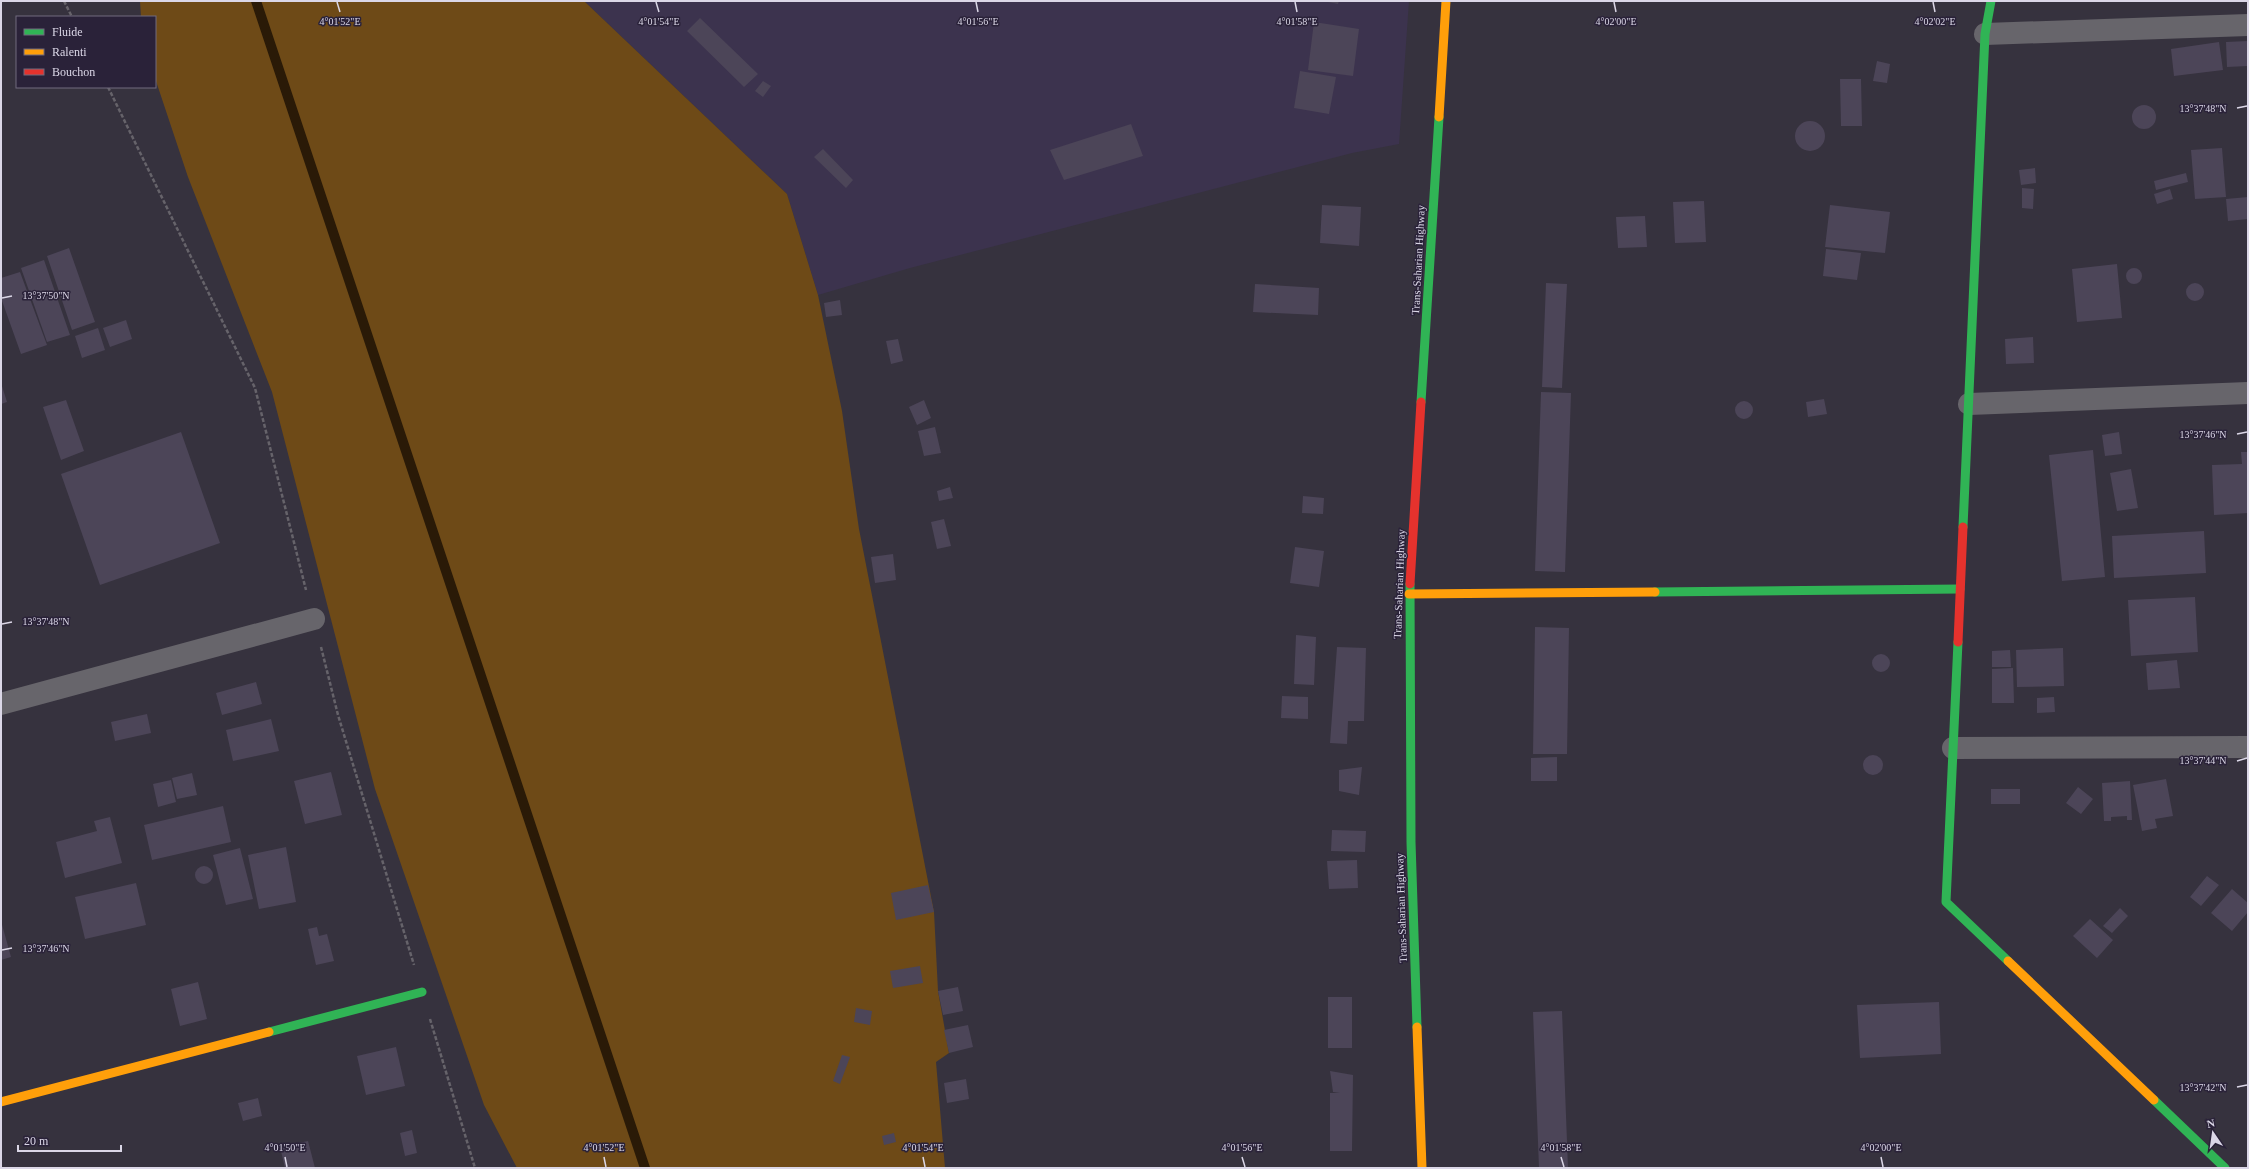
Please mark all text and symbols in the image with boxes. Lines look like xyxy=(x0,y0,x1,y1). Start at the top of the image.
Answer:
legend xyxy=(16,16,156,88)
text: 4°01'52"E xyxy=(320,16,361,27)
text: 4°01'54"E xyxy=(639,16,680,27)
text: 4°01'56"E xyxy=(958,16,999,27)
text: 4°01'58"E xyxy=(1277,16,1318,27)
text: 4°02'00"E xyxy=(1596,16,1637,27)
text: 4°02'02"E xyxy=(1915,16,1956,27)
text: Fluide xyxy=(52,25,83,39)
text: Ralenti xyxy=(52,45,87,59)
text: Bouchon xyxy=(52,65,95,79)
text: 13°37'48"N xyxy=(2179,103,2227,114)
street label: Trans-Saharian Highway xyxy=(1409,204,1427,315)
text: 13°37'50"N xyxy=(22,290,70,301)
text: 13°37'46"N xyxy=(2179,429,2227,440)
street label: Trans-Saharian Highway xyxy=(1391,528,1407,639)
text: 13°37'48"N xyxy=(22,616,70,627)
text: 13°37'44"N xyxy=(2179,755,2227,766)
street label: Trans-Saharian Highway xyxy=(1393,852,1409,963)
text: 13°37'46"N xyxy=(22,943,70,954)
text: 13°37'42"N xyxy=(2179,1082,2227,1093)
north arrow xyxy=(2193,1113,2233,1153)
text: N xyxy=(2206,1117,2216,1130)
scale bar xyxy=(18,1127,121,1153)
text: 20 m xyxy=(24,1134,49,1148)
text: 4°01'50"E xyxy=(265,1142,306,1153)
text: 4°01'52"E xyxy=(584,1142,625,1153)
text: 4°01'54"E xyxy=(903,1142,944,1153)
text: 4°01'56"E xyxy=(1222,1142,1263,1153)
text: 4°01'58"E xyxy=(1541,1142,1582,1153)
text: 4°02'00"E xyxy=(1861,1142,1902,1153)

